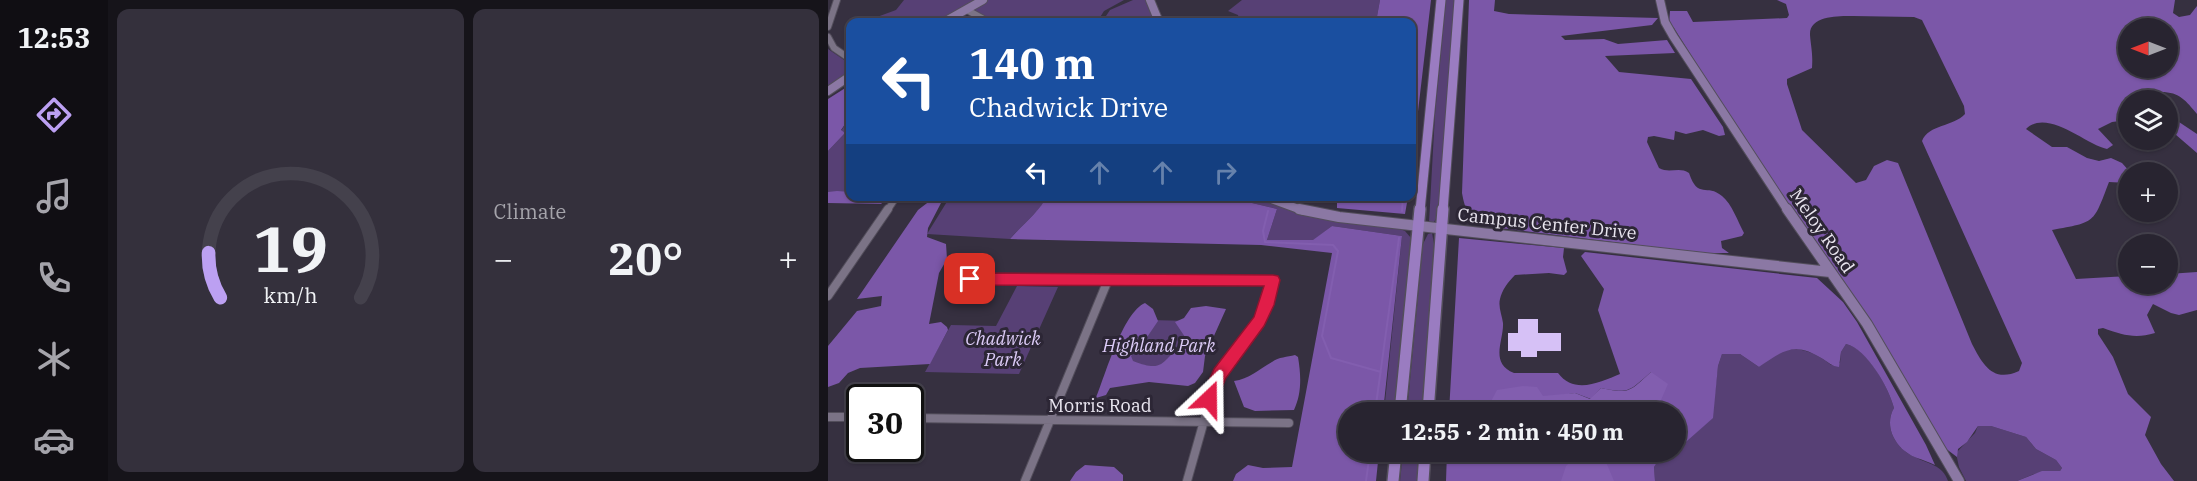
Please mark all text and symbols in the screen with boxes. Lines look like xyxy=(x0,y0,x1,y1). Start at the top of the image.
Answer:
north arrow xyxy=(2118,18,2178,78)
map controls xyxy=(2118,18,2178,294)
text: 12:53 xyxy=(18,20,90,55)
text: 140 m xyxy=(969,36,1095,91)
icon: left xyxy=(870,42,948,120)
text: Chadwick Drive xyxy=(969,89,1168,124)
button: layers xyxy=(2118,90,2178,150)
icon: directions xyxy=(33,94,75,136)
icon: left xyxy=(1020,156,1053,189)
icon: ahead xyxy=(1083,156,1116,189)
icon: ahead xyxy=(1146,156,1179,189)
icon: right xyxy=(1209,156,1242,189)
button: + xyxy=(2118,162,2178,222)
icon: music xyxy=(33,175,75,217)
street label: Meloy Road xyxy=(1785,184,1860,277)
text: Climate xyxy=(494,198,566,225)
street label: Campus Center Drive xyxy=(1456,203,1638,244)
text: 19 xyxy=(253,208,328,289)
text: 20° xyxy=(608,229,683,287)
button: − xyxy=(2118,234,2178,294)
text: − xyxy=(494,237,513,280)
text: + xyxy=(778,237,798,280)
pin xyxy=(944,253,995,304)
icon: phone xyxy=(33,257,75,299)
icon: arrive xyxy=(953,262,986,295)
text: km/h xyxy=(263,281,317,309)
park label: Chadwick Park xyxy=(965,327,1041,371)
park label: Highland Park xyxy=(1101,334,1216,357)
icon: climate xyxy=(33,338,75,380)
position arrow xyxy=(1177,367,1241,431)
speed limit sign: 30 xyxy=(846,384,924,462)
street label: Morris Road xyxy=(1048,394,1152,417)
text: 12:55 · 2 min · 450 m xyxy=(1400,417,1624,446)
icon: car xyxy=(33,419,75,461)

